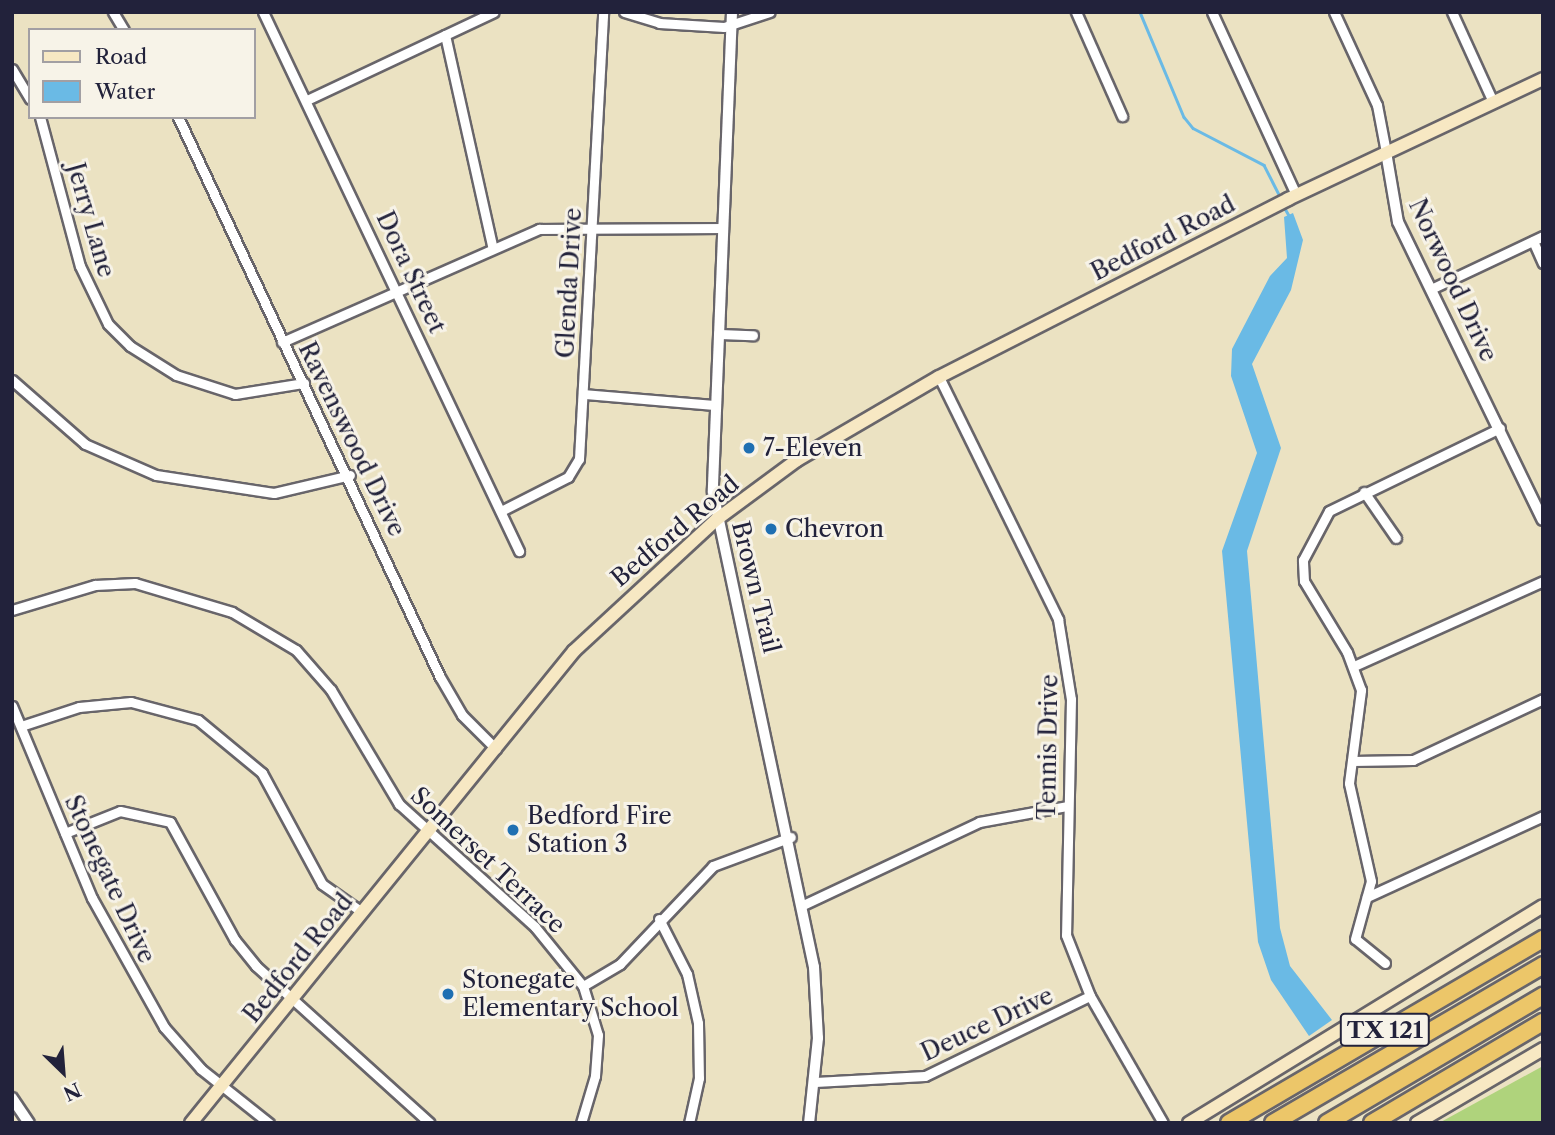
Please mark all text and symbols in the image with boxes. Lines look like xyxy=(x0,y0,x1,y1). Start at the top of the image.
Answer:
legend xyxy=(28,28,256,119)
text: Road xyxy=(95,44,147,69)
text: Water xyxy=(95,79,155,104)
street label: Jerry Lane xyxy=(61,159,121,281)
street label: Bedford Road xyxy=(1086,189,1240,287)
street label: Norwood Drive xyxy=(1403,194,1503,366)
street label: Dora Street xyxy=(370,206,452,338)
street label: Glenda Drive xyxy=(551,207,587,359)
street label: Ravenswood Drive xyxy=(292,337,412,541)
place label: 7-Eleven xyxy=(763,434,862,462)
marker: 7-Eleven xyxy=(741,440,757,456)
street label: Bedford Road xyxy=(605,469,745,593)
place label: Chevron xyxy=(785,515,884,543)
street label: Brown Trail xyxy=(726,518,786,656)
marker: Chevron xyxy=(763,521,779,537)
street label: Tennis Drive xyxy=(1032,674,1064,820)
street label: Somerset Terrace xyxy=(404,781,572,939)
street label: Stonegate Drive xyxy=(59,790,161,968)
place label: Bedford Fire Station 3 xyxy=(527,802,672,858)
marker: Bedford Fire Station 3 xyxy=(505,822,521,838)
street label: Bedford Road xyxy=(237,888,359,1028)
place label: Stonegate Elementary School xyxy=(462,966,679,1022)
street label: Deuce Drive xyxy=(916,981,1058,1067)
marker: Stonegate Elementary School xyxy=(440,986,456,1002)
road number: TX 121 xyxy=(1340,1010,1430,1050)
north arrow xyxy=(28,1037,98,1107)
text: N xyxy=(60,1078,84,1105)

